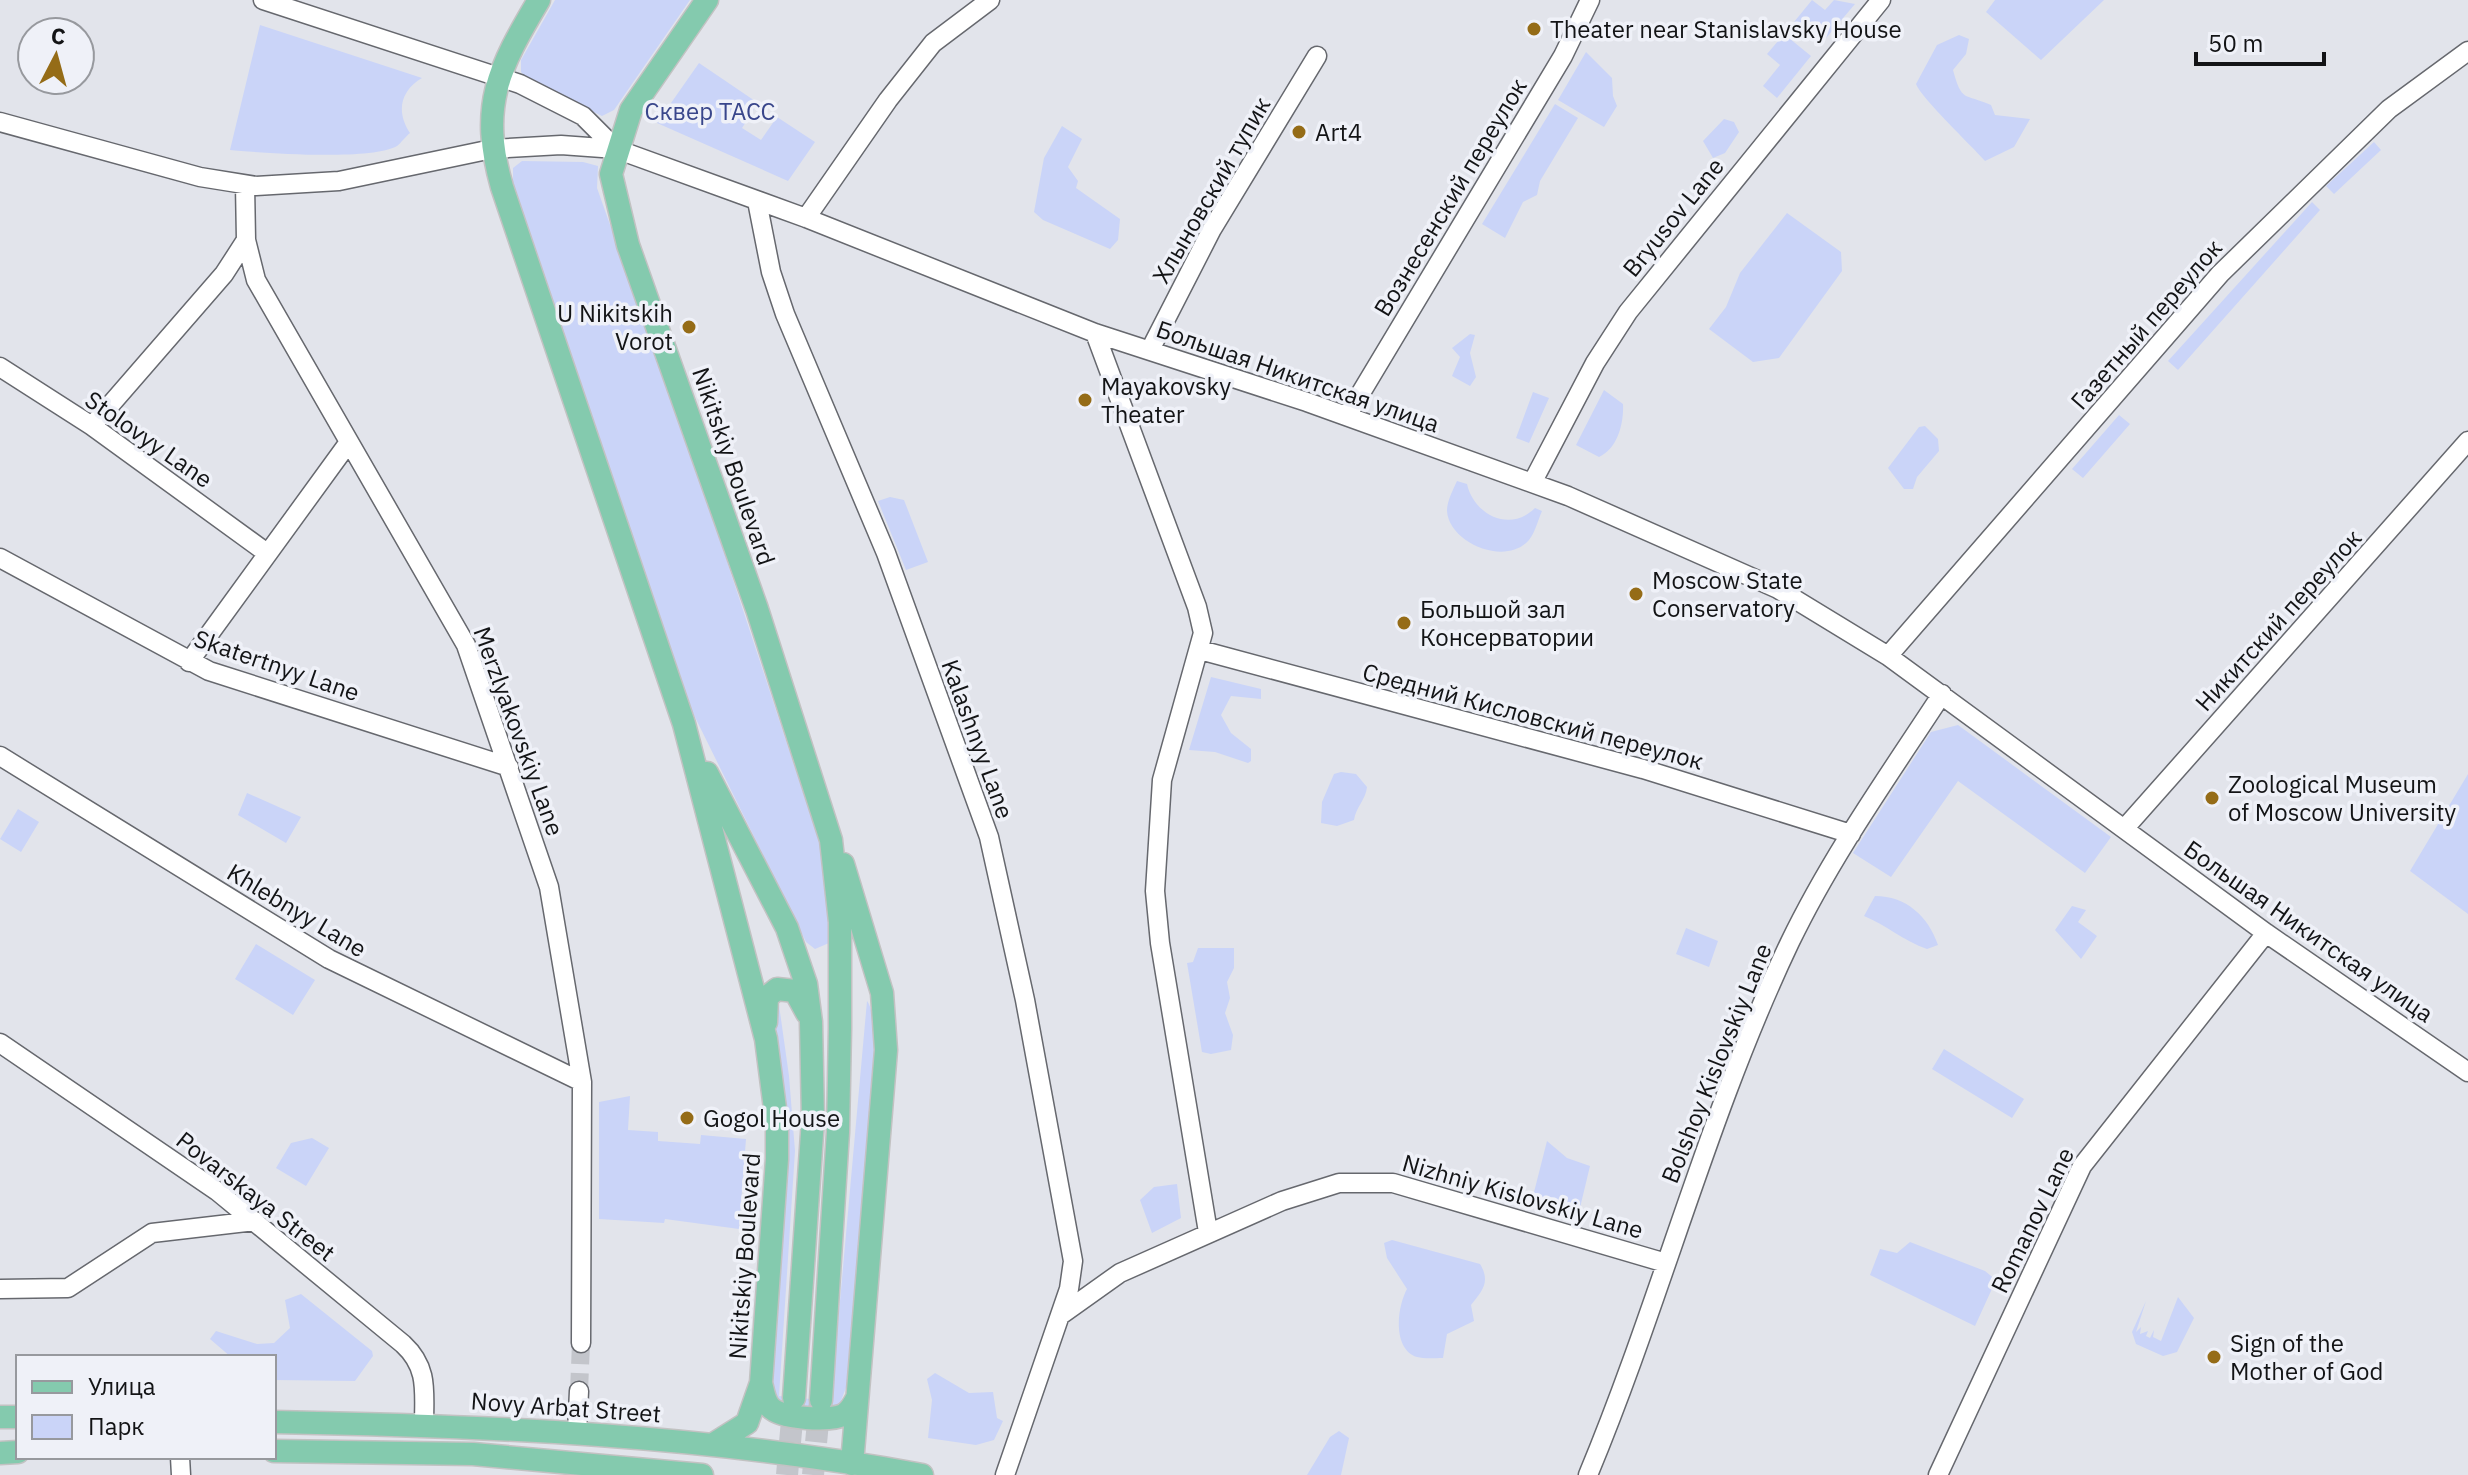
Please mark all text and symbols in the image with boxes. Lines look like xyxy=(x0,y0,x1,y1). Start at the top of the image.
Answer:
place label: Theater near Stanislavsky House xyxy=(1550,13,1902,45)
north arrow xyxy=(16,16,96,96)
scale bar xyxy=(2196,16,2324,66)
text: С xyxy=(50,20,67,51)
marker: Theater near Stanislavsky House xyxy=(1525,20,1543,38)
text: 50 m xyxy=(2208,27,2263,59)
street label: Вознесенский переулок xyxy=(1366,72,1534,322)
street label: Хлыновский тупик xyxy=(1145,91,1277,289)
park label: Сквер ТАСС xyxy=(645,95,776,127)
place label: Art4 xyxy=(1315,116,1362,148)
marker: Art4 xyxy=(1290,123,1308,141)
street label: Bryusov Lane xyxy=(1615,151,1731,283)
street label: Газетный переулок xyxy=(2063,232,2229,416)
place label: U Nikitskih Vorot xyxy=(557,297,673,357)
street label: Большая Никитская улица xyxy=(1152,312,1444,440)
marker: U Nikitskih Vorot xyxy=(680,318,698,336)
street label: Nikitskiy Boulevard xyxy=(685,363,783,569)
place label: Mayakovsky Theater xyxy=(1101,370,1231,430)
street label: Stolovyy Lane xyxy=(79,383,219,495)
marker: Mayakovsky Theater xyxy=(1076,391,1094,409)
street label: Никитский переулок xyxy=(2188,522,2368,718)
place label: Moscow State Conservatory xyxy=(1652,564,1803,624)
marker: Moscow State Conservatory xyxy=(1627,585,1645,603)
place label: Большой зал Консерватории xyxy=(1420,593,1594,653)
marker: Большой зал Консерватории xyxy=(1395,614,1413,632)
street label: Skatertnyy Lane xyxy=(190,622,364,708)
street label: Merzlyakovskiy Lane xyxy=(466,622,572,840)
street label: Kalashnyy Lane xyxy=(934,655,1022,823)
street label: Средний Кисловский переулок xyxy=(1359,655,1707,777)
place label: Zoological Museum of Moscow University xyxy=(2228,768,2456,828)
marker: Zoological Museum of Moscow University xyxy=(2203,789,2221,807)
street label: Большая Никитская улица xyxy=(2178,833,2440,1029)
street label: Khlebnyy Lane xyxy=(221,856,373,964)
street label: Bolshoy Kislovskiy Lane xyxy=(1653,938,1779,1188)
place label: Gogol House xyxy=(703,1102,840,1134)
marker: Gogol House xyxy=(678,1109,696,1127)
street label: Povarskaya Street xyxy=(170,1124,342,1268)
street label: Romanov Lane xyxy=(1983,1142,2081,1298)
street label: Nizhniy Kislovskiy Lane xyxy=(1399,1146,1647,1246)
street label: Nikitskiy Boulevard xyxy=(721,1152,767,1360)
place label: Sign of the Mother of God xyxy=(2230,1327,2383,1387)
marker: Sign of the Mother of God xyxy=(2205,1348,2223,1366)
legend xyxy=(16,1355,276,1459)
text: Улица xyxy=(88,1370,156,1402)
street label: Novy Arbat Street xyxy=(470,1384,662,1430)
text: Парк xyxy=(88,1410,145,1442)

